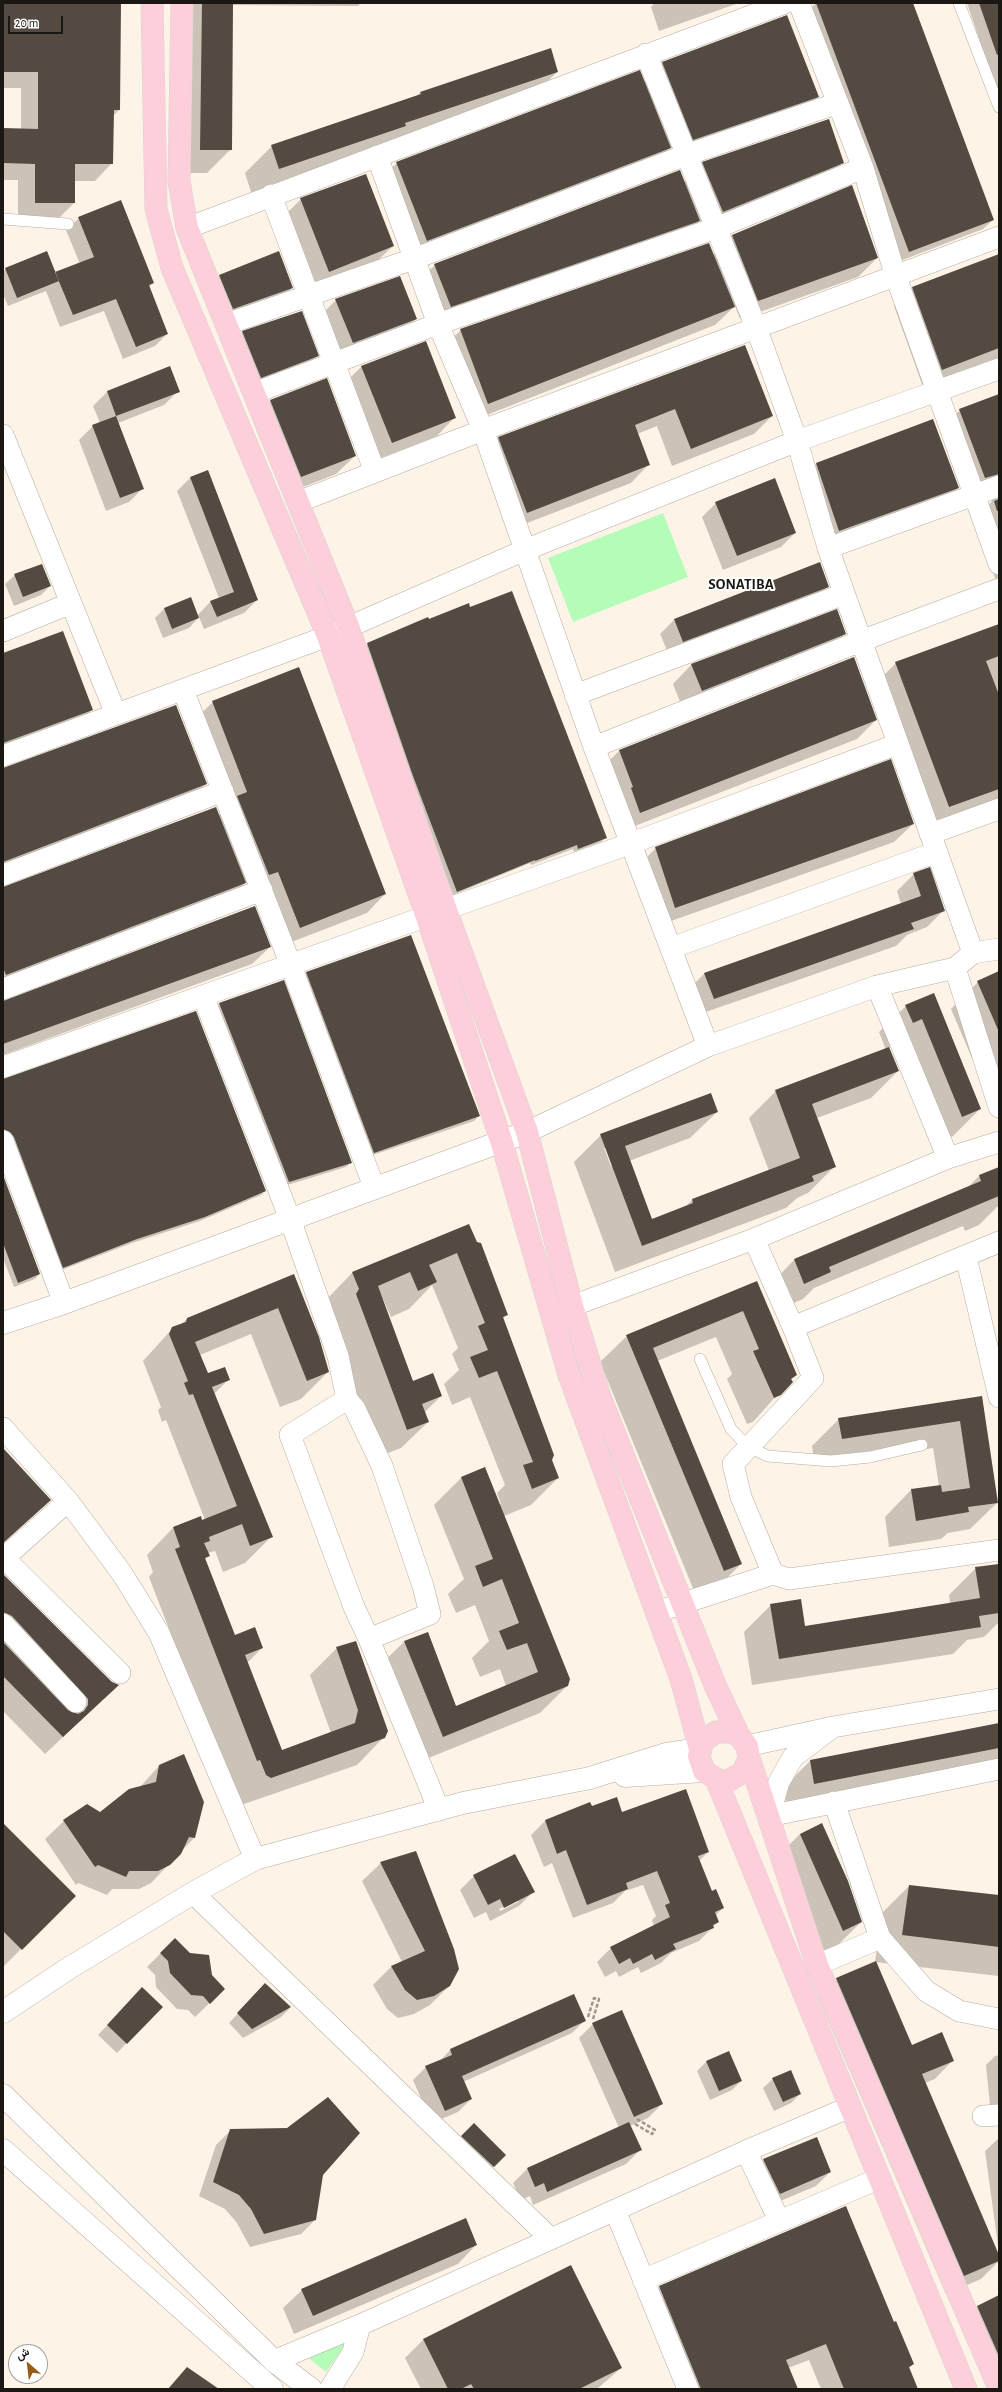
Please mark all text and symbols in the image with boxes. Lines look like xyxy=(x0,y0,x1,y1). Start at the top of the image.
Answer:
scale bar xyxy=(10,8,65,34)
text: 20 m xyxy=(15,17,38,29)
district label: SONATIBA xyxy=(708,575,774,593)
north arrow xyxy=(8,2344,48,2384)
text: ش xyxy=(14,2346,31,2362)

